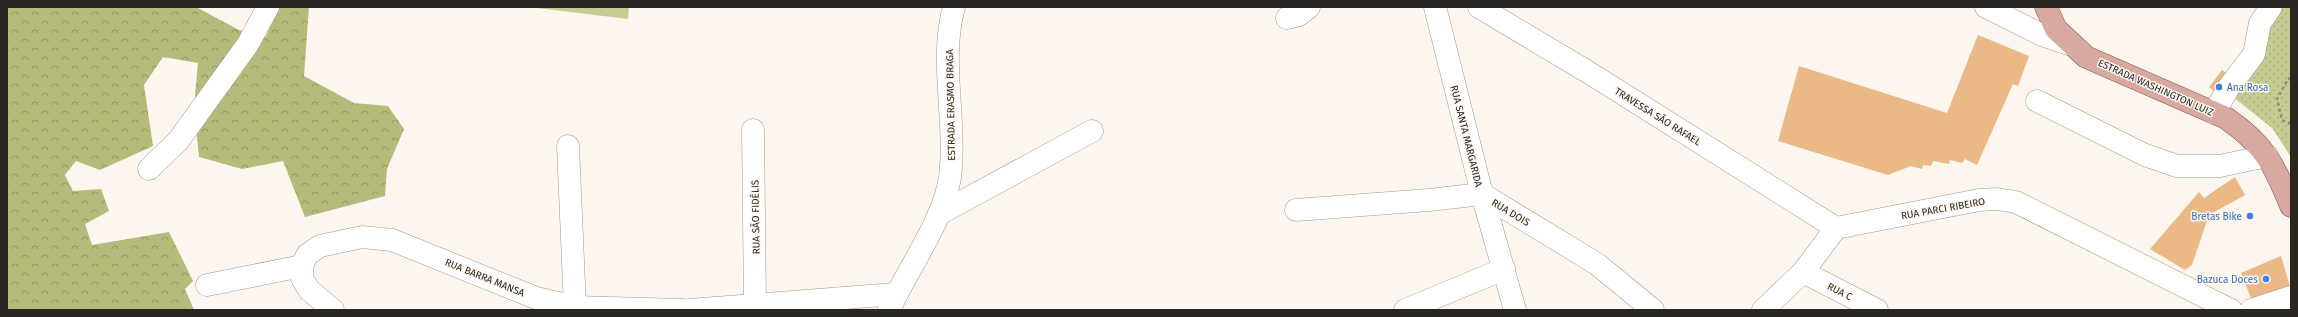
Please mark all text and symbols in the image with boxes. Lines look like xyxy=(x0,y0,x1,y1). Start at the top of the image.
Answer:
street label: ESTRADA ERASMO BRAGA xyxy=(944,49,958,161)
street label: ESTRADA WASHINGTON LUIZ xyxy=(2096,57,2215,119)
marker: Ana Rosa xyxy=(2214,82,2224,92)
place label: Ana Rosa xyxy=(2227,82,2268,94)
street label: RUA SANTA MARGARIDA xyxy=(1448,84,1485,189)
street label: TRAVESSA SÃO RAFAEL xyxy=(1612,85,1703,148)
street label: RUA SÃO FIDÉLIS xyxy=(747,179,763,254)
street label: RUA PARCI RIBEIRO xyxy=(1900,196,1986,222)
street label: RUA DOIS xyxy=(1489,197,1532,229)
place label: Bretas Bike xyxy=(2191,211,2242,223)
marker: Bretas Bike xyxy=(2245,211,2255,221)
street label: RUA BARRA MANSA xyxy=(443,257,526,299)
place label: Bazuca Doces xyxy=(2197,274,2258,286)
marker: Bazuca Doces xyxy=(2261,274,2271,284)
street label: RUA C xyxy=(1825,281,1854,303)

